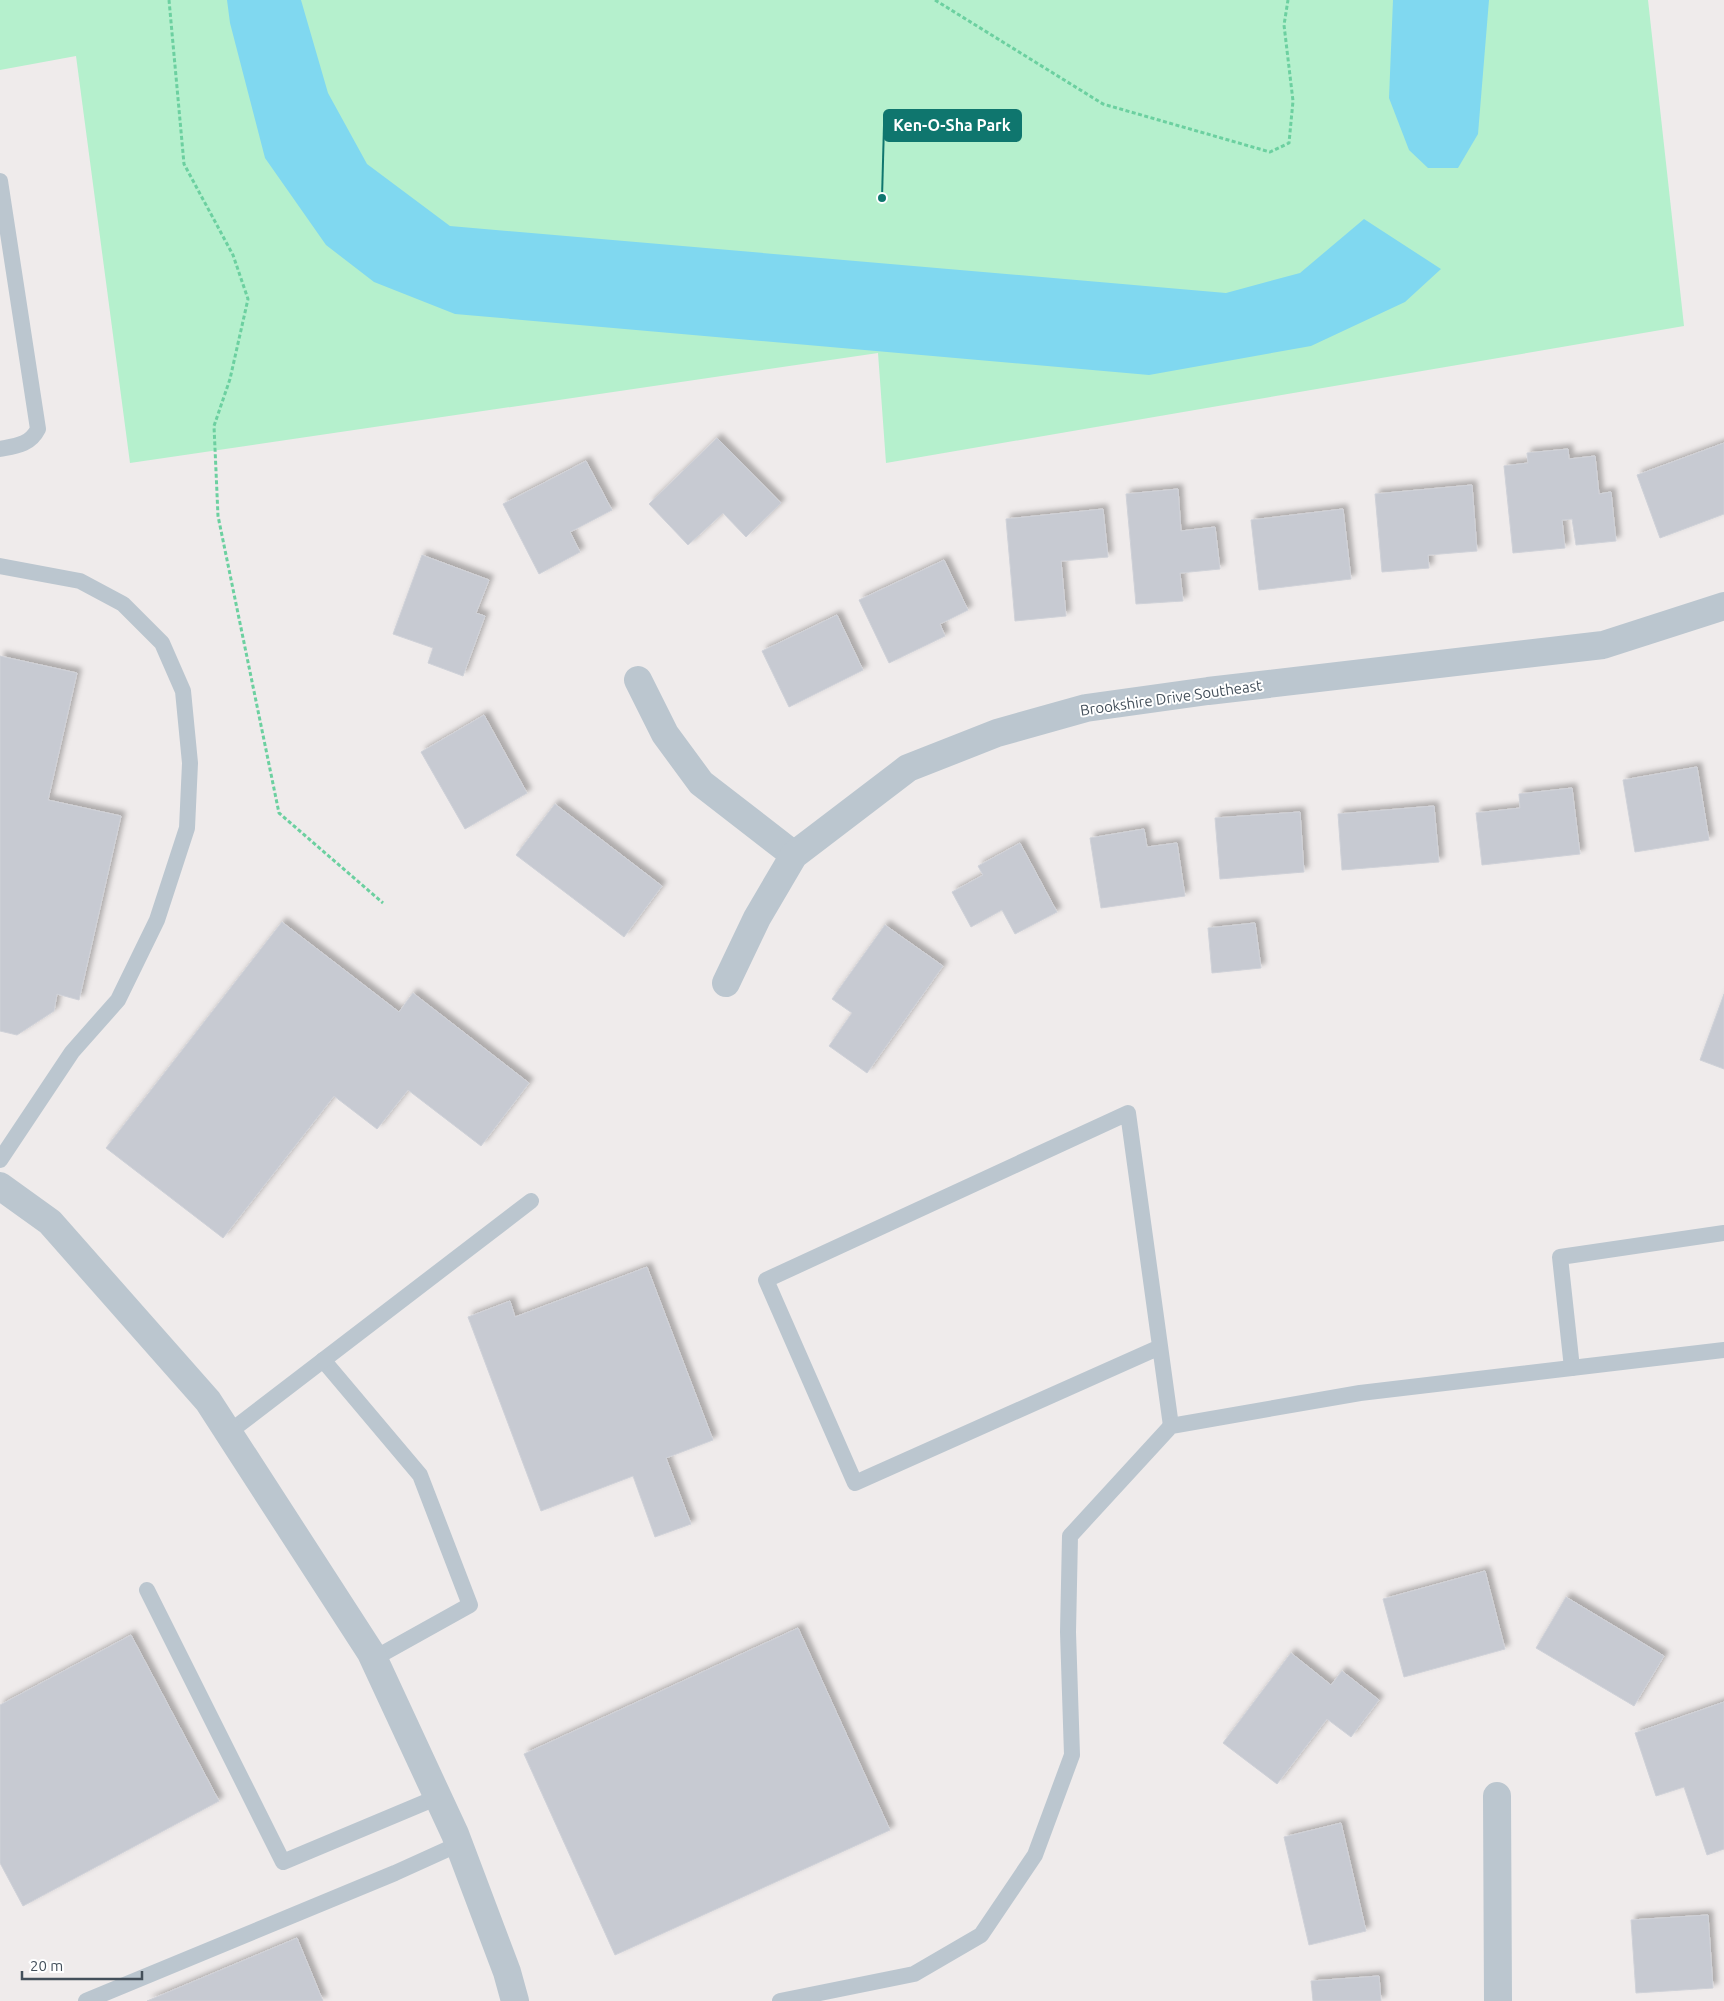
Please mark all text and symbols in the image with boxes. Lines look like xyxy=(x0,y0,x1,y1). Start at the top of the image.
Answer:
callout: Ken-O-Sha Park xyxy=(884,110,1021,141)
text: Ken-O-Sha Park xyxy=(893,116,1011,134)
street label: Brookshire Drive Southeast xyxy=(1079,676,1263,719)
scale bar xyxy=(22,1948,142,1980)
text: 20 m xyxy=(30,1957,63,1974)

